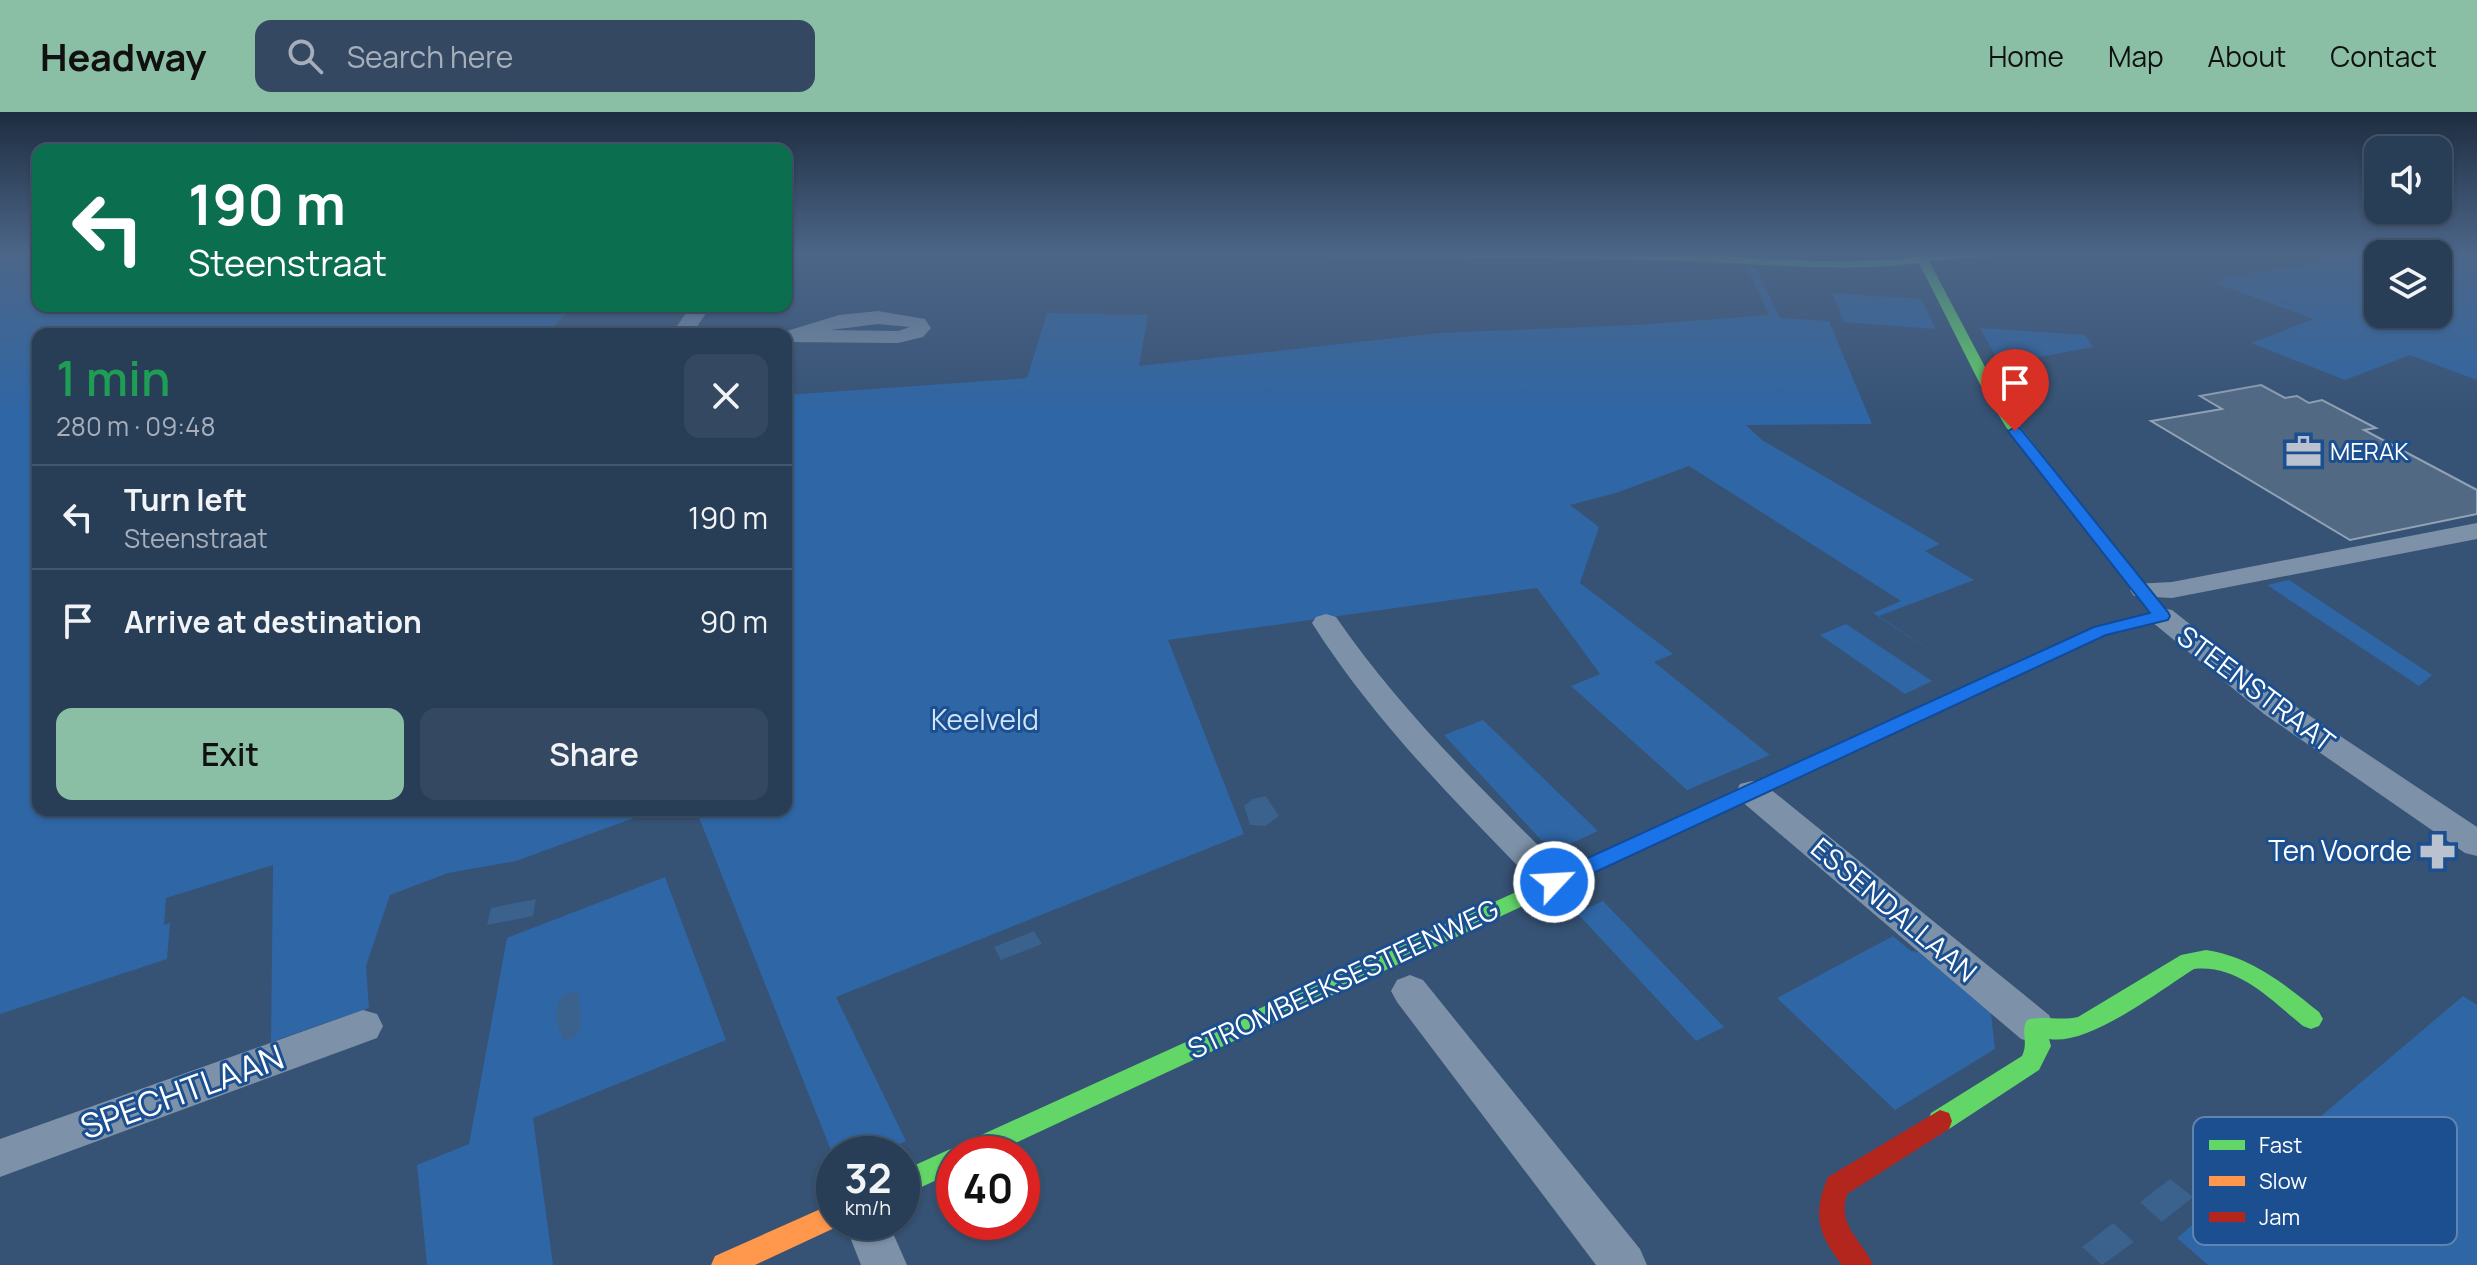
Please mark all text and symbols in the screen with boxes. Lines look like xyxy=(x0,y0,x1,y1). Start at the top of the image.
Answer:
search box xyxy=(255,20,815,92)
text: Headway xyxy=(40,30,207,82)
icon: search xyxy=(283,34,327,78)
text: Search here xyxy=(347,36,513,77)
text: Home xyxy=(1988,37,2064,75)
text: Map xyxy=(2108,37,2164,75)
text: About xyxy=(2208,37,2286,75)
text: Contact xyxy=(2330,37,2437,75)
map controls xyxy=(2364,136,2452,328)
button: sound xyxy=(2364,136,2452,224)
text: 190 m xyxy=(188,165,346,242)
icon: left xyxy=(56,176,160,280)
text: Steenstraat xyxy=(188,238,387,287)
button: layers xyxy=(2364,240,2452,328)
text: 1 min xyxy=(56,345,170,410)
pin xyxy=(1981,349,2049,431)
button: close xyxy=(684,354,768,438)
icon: arrive xyxy=(1993,361,2037,405)
text: 280 m · 09:48 xyxy=(56,408,216,444)
office icon: MERAK xyxy=(2285,433,2323,471)
place label: MERAK xyxy=(2330,434,2409,467)
text: Turn left xyxy=(124,479,247,520)
icon: left xyxy=(56,495,100,539)
text: 190 m xyxy=(688,497,768,538)
text: Steenstraat xyxy=(124,520,268,556)
icon: arrive xyxy=(56,599,100,643)
text: Arrive at destination xyxy=(124,601,422,642)
text: 90 m xyxy=(700,601,768,642)
street label: STEENSTRAAT xyxy=(2170,616,2343,760)
park label: Keelveld xyxy=(931,700,1039,738)
button: Exit xyxy=(56,708,404,800)
button: Share xyxy=(420,708,768,800)
street label: ESSENDALLAAN xyxy=(1804,829,1986,990)
place label: Ten Voorde xyxy=(2268,831,2412,869)
pharmacy icon: Ten Voorde xyxy=(2419,832,2457,870)
position arrow xyxy=(1512,840,1596,924)
street label: STROMBEEKSESTEENWEG xyxy=(1181,889,1504,1067)
street label: SPECHTLAAN xyxy=(74,1033,290,1149)
legend xyxy=(2193,1117,2457,1245)
text: Fast xyxy=(2259,1130,2302,1160)
speed limit sign: 40 xyxy=(936,1136,1040,1240)
text: 32 xyxy=(844,1150,892,1205)
text: Slow xyxy=(2259,1166,2307,1196)
text: km/h xyxy=(845,1194,891,1221)
text: Jam xyxy=(2259,1202,2300,1232)

